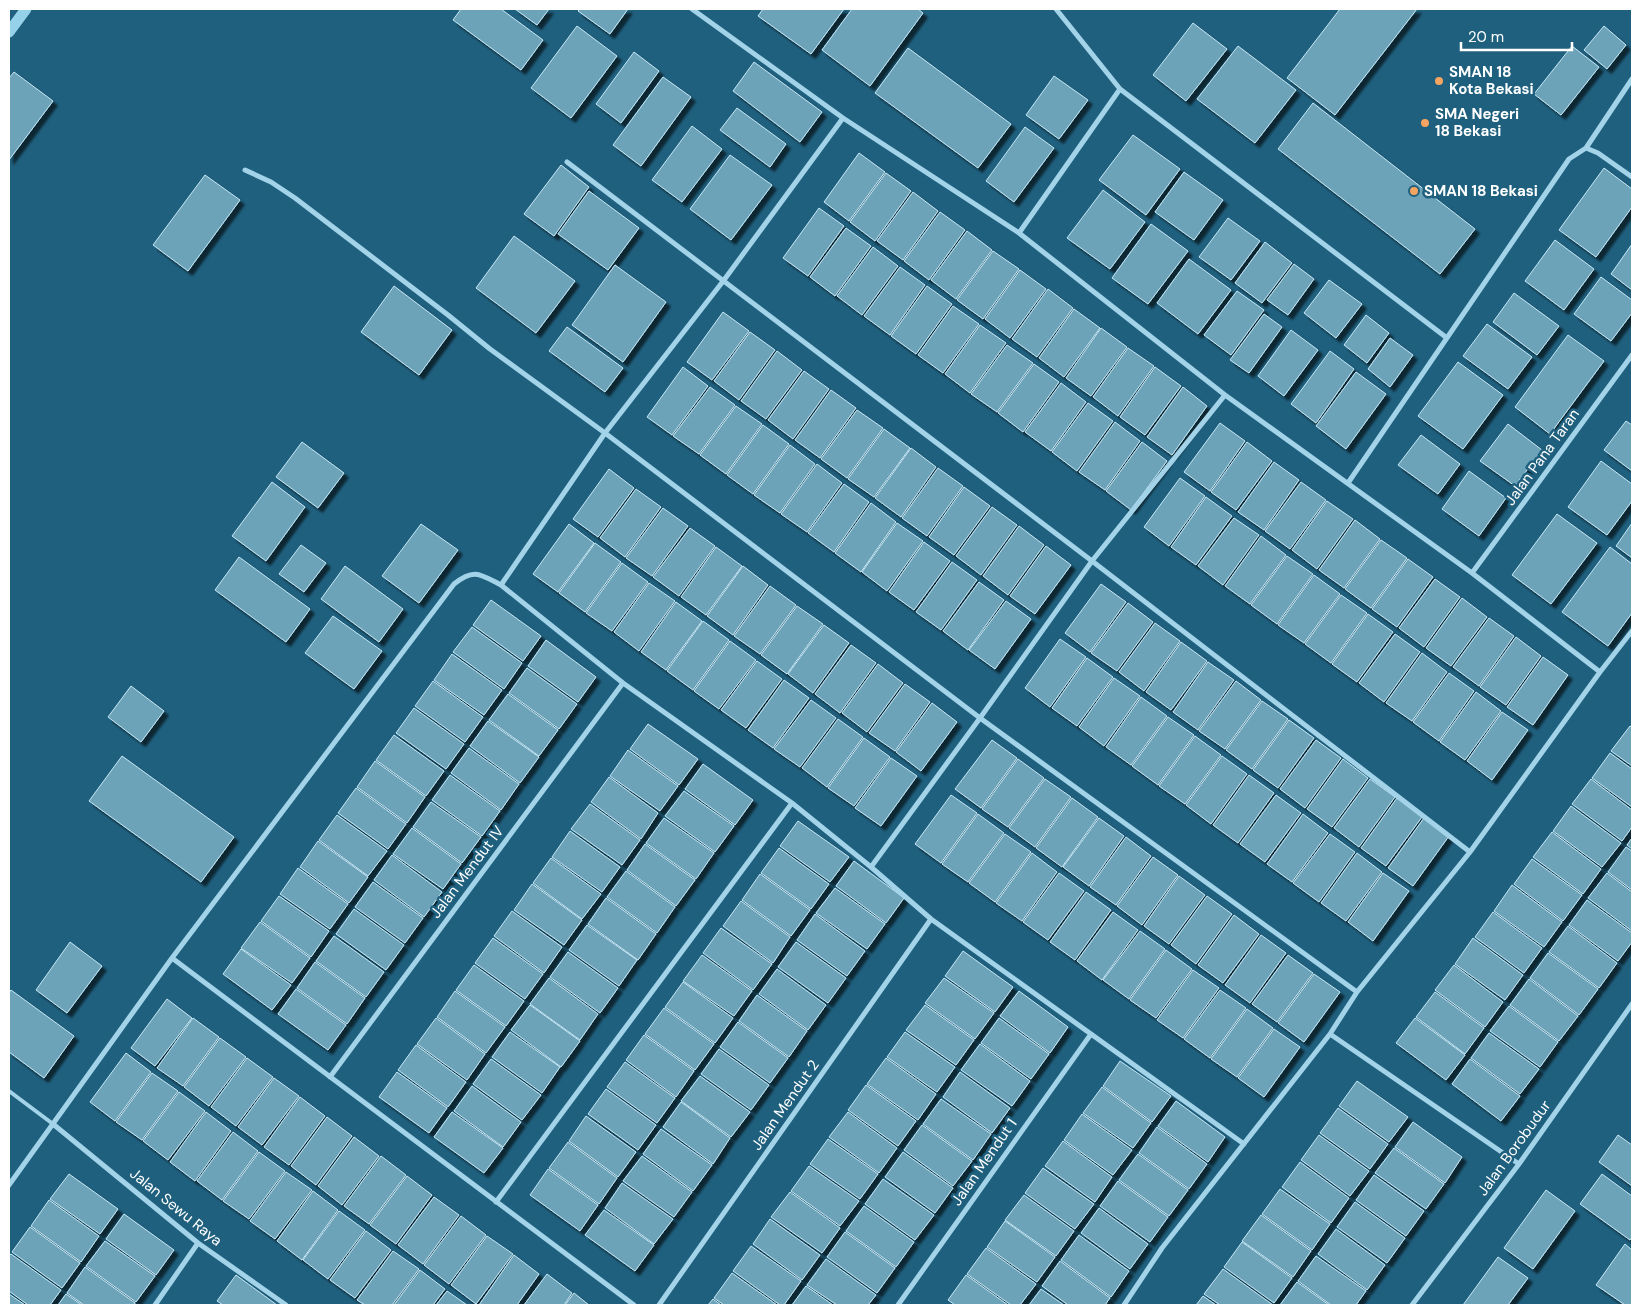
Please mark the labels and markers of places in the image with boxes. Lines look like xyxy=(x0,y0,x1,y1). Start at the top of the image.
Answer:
place label: SMAN 18 Kota Bekasi xyxy=(1449,62,1534,99)
marker: SMAN 18 Kota Bekasi xyxy=(1433,75,1445,87)
place label: SMA Negeri 18 Bekasi xyxy=(1435,104,1519,141)
marker: SMA Negeri 18 Bekasi xyxy=(1419,117,1431,129)
place label: SMAN 18 Bekasi xyxy=(1424,181,1538,201)
marker: SMAN 18 Bekasi xyxy=(1408,185,1420,197)

